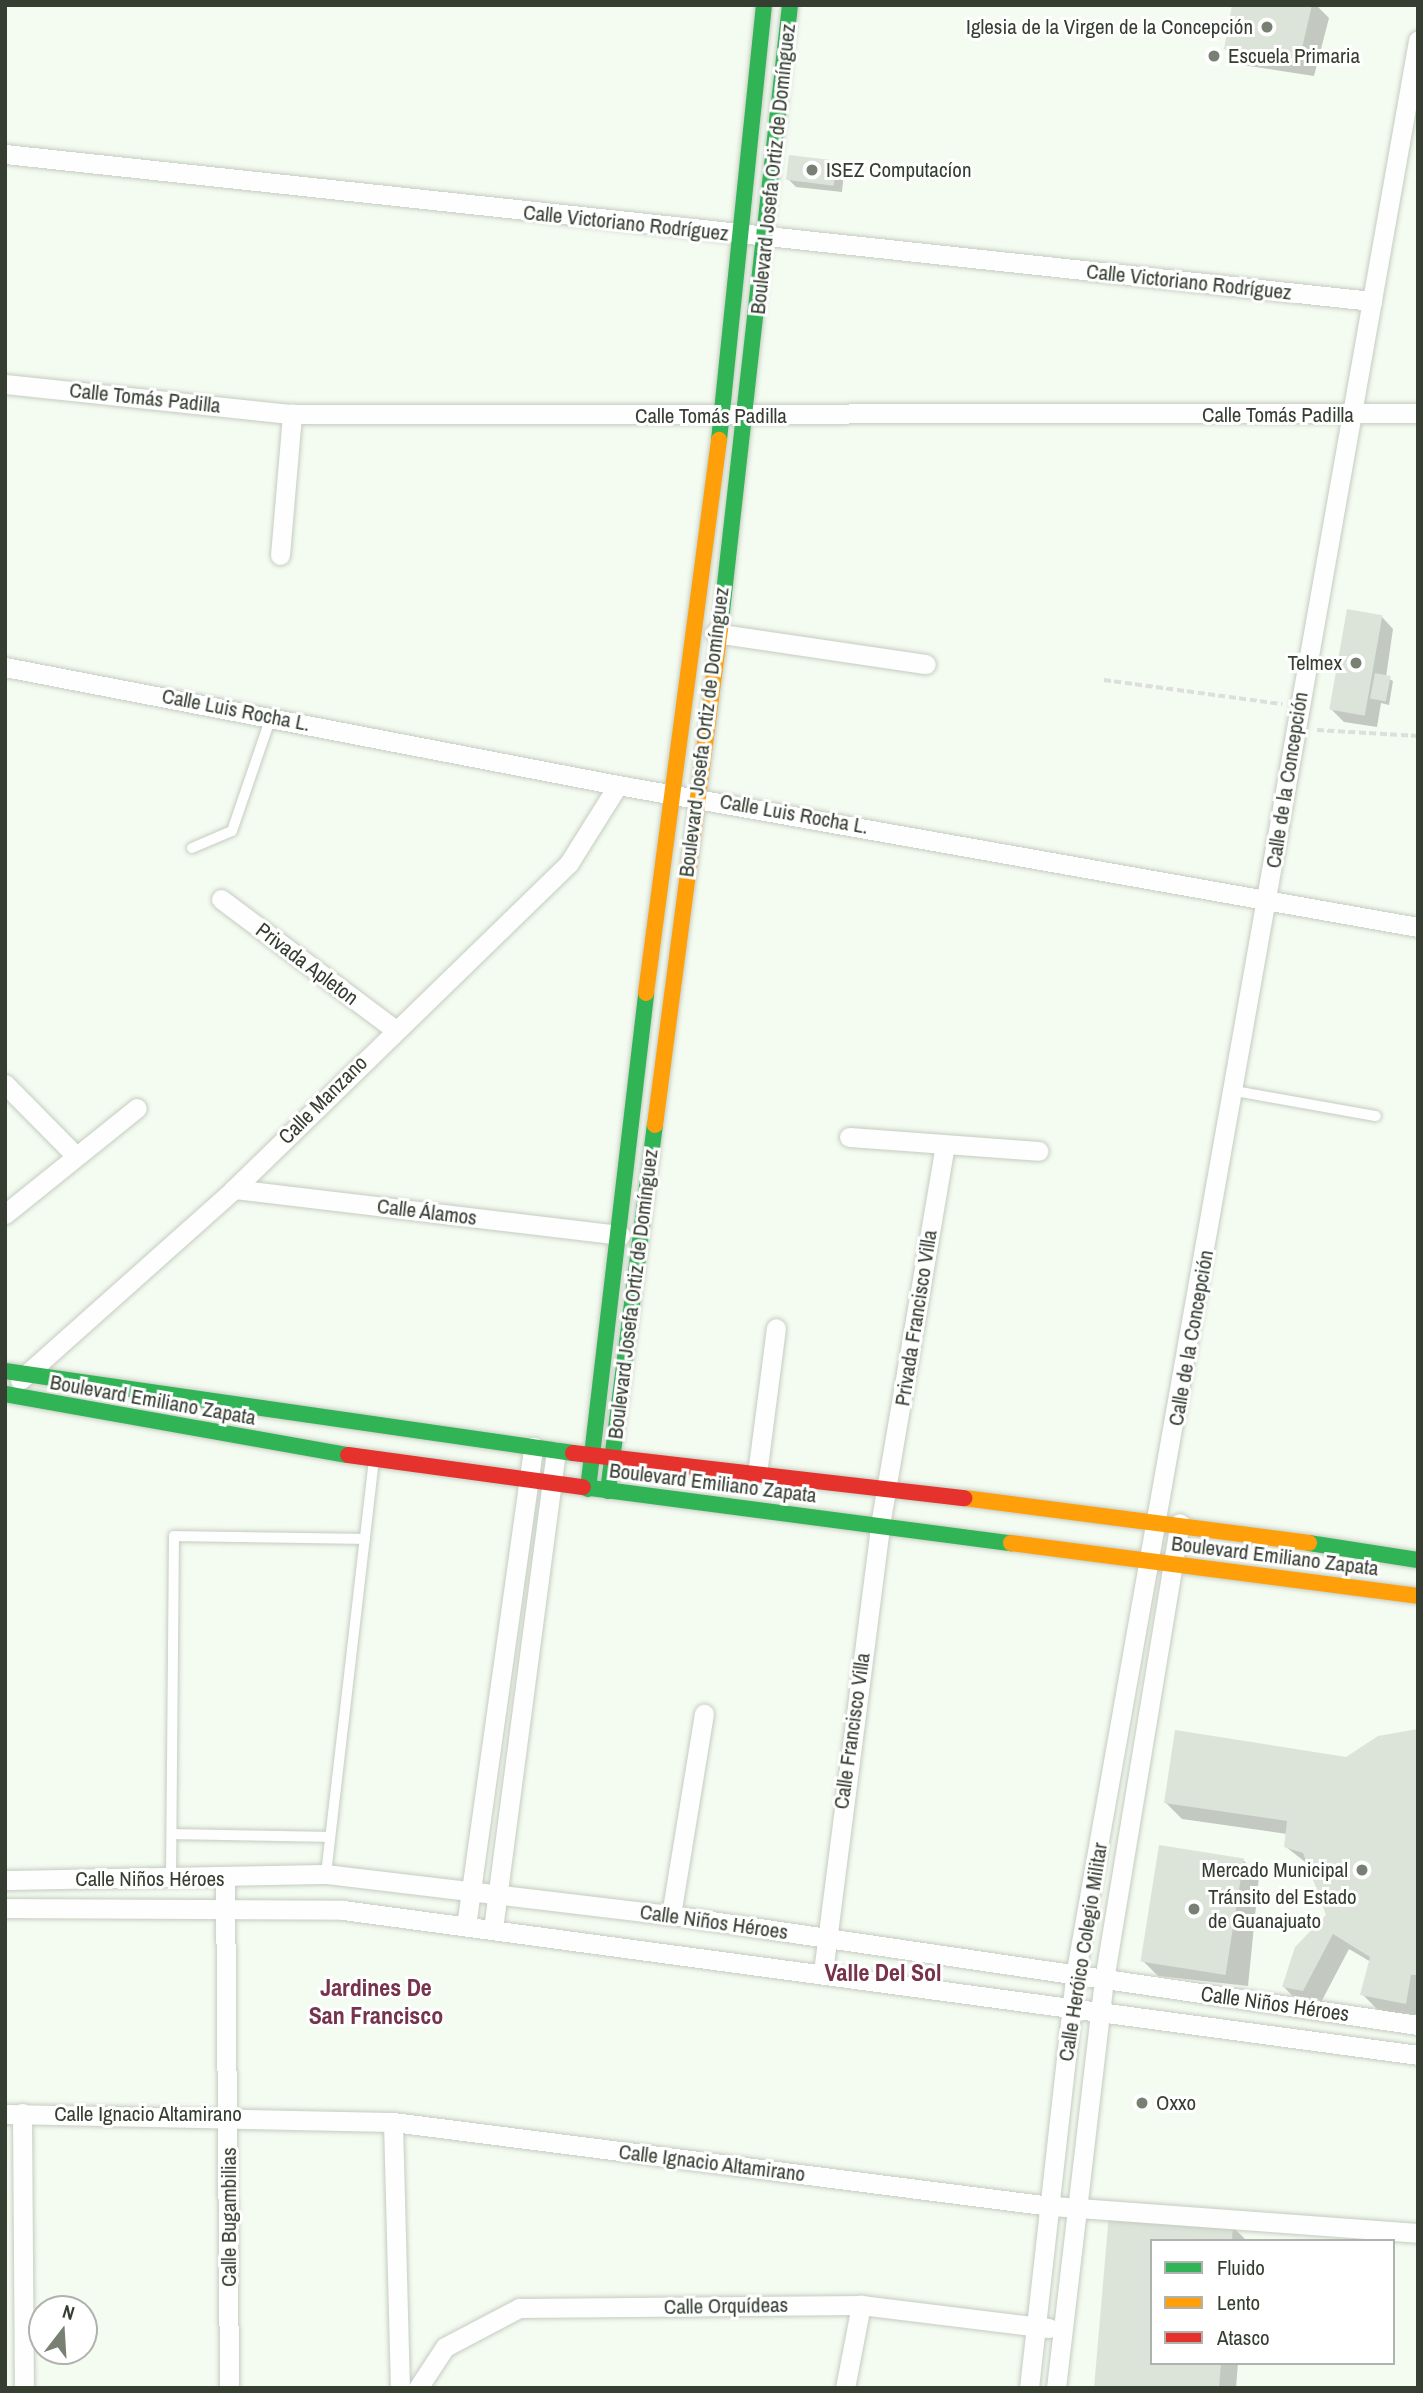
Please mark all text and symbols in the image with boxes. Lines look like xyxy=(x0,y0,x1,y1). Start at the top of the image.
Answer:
place label: Iglesia de la Virgen de la Concepción xyxy=(966,14,1253,40)
marker: Iglesia de la Virgen de la Concepción xyxy=(1259,19,1275,35)
street label: Boulevard Josefa Ortiz de Domínguez xyxy=(745,23,801,315)
place label: Escuela Primaria xyxy=(1228,43,1360,69)
marker: Escuela Primaria xyxy=(1206,48,1222,64)
place label: ISEZ Computacíon xyxy=(826,157,971,183)
marker: ISEZ Computacíon xyxy=(804,162,820,178)
street label: Calle Victoriano Rodríguez xyxy=(522,200,730,246)
street label: Calle Victoriano Rodríguez xyxy=(1085,259,1293,305)
street label: Calle Tomás Padilla xyxy=(68,378,222,418)
street label: Calle Tomás Padilla xyxy=(1202,402,1354,428)
street label: Calle Tomás Padilla xyxy=(635,403,787,429)
street label: Boulevard Josefa Ortiz de Domínguez xyxy=(674,586,734,878)
place label: Telmex xyxy=(1287,650,1342,676)
marker: Telmex xyxy=(1348,655,1364,671)
street label: Calle Luis Rocha L. xyxy=(160,683,312,737)
street label: Calle de la Concepción xyxy=(1261,690,1313,870)
street label: Calle Luis Rocha L. xyxy=(718,789,870,839)
street label: Privada Apleton xyxy=(250,917,364,1011)
street label: Calle Manzano xyxy=(273,1050,373,1150)
street label: Boulevard Josefa Ortiz de Domínguez xyxy=(603,1148,663,1440)
street label: Calle Álamos xyxy=(375,1193,479,1231)
street label: Privada Francisco Villa xyxy=(890,1228,942,1408)
street label: Calle de la Concepción xyxy=(1163,1248,1219,1428)
street label: Boulevard Emiliano Zapata xyxy=(48,1369,258,1431)
street label: Boulevard Emiliano Zapata xyxy=(608,1458,818,1508)
street label: Boulevard Emiliano Zapata xyxy=(1170,1531,1380,1581)
street label: Calle Francisco Villa xyxy=(829,1651,875,1811)
street label: Calle Heróico Colegio Militar xyxy=(1053,1841,1113,2063)
place label: Mercado Municipal xyxy=(1202,1857,1348,1883)
marker: Mercado Municipal xyxy=(1354,1862,1370,1878)
street label: Calle Niños Héroes xyxy=(75,1866,225,1892)
place label: Tránsito del Estado de Guanajuato xyxy=(1208,1884,1357,1934)
street label: Calle Niños Héroes xyxy=(638,1899,790,1945)
marker: Tránsito del Estado de Guanajuato xyxy=(1186,1901,1202,1917)
district label: Valle Del Sol xyxy=(824,1959,942,1987)
district label: Jardines De San Francisco xyxy=(309,1974,443,2030)
street label: Calle Niños Héroes xyxy=(1199,1981,1351,2027)
place label: Oxxo xyxy=(1156,2090,1196,2116)
marker: Oxxo xyxy=(1134,2095,1150,2111)
street label: Calle Ignacio Altamirano xyxy=(54,2101,242,2127)
street label: Calle Ignacio Altamirano xyxy=(617,2139,807,2187)
street label: Calle Bugambilias xyxy=(216,2147,242,2287)
legend xyxy=(1150,2239,1395,2365)
text: Fluido xyxy=(1217,2253,1265,2282)
text: Lento xyxy=(1217,2288,1260,2317)
street label: Calle Orquídeas xyxy=(664,2292,788,2320)
north arrow xyxy=(28,2295,98,2365)
text: N xyxy=(59,2298,78,2326)
text: Atasco xyxy=(1217,2323,1270,2352)

